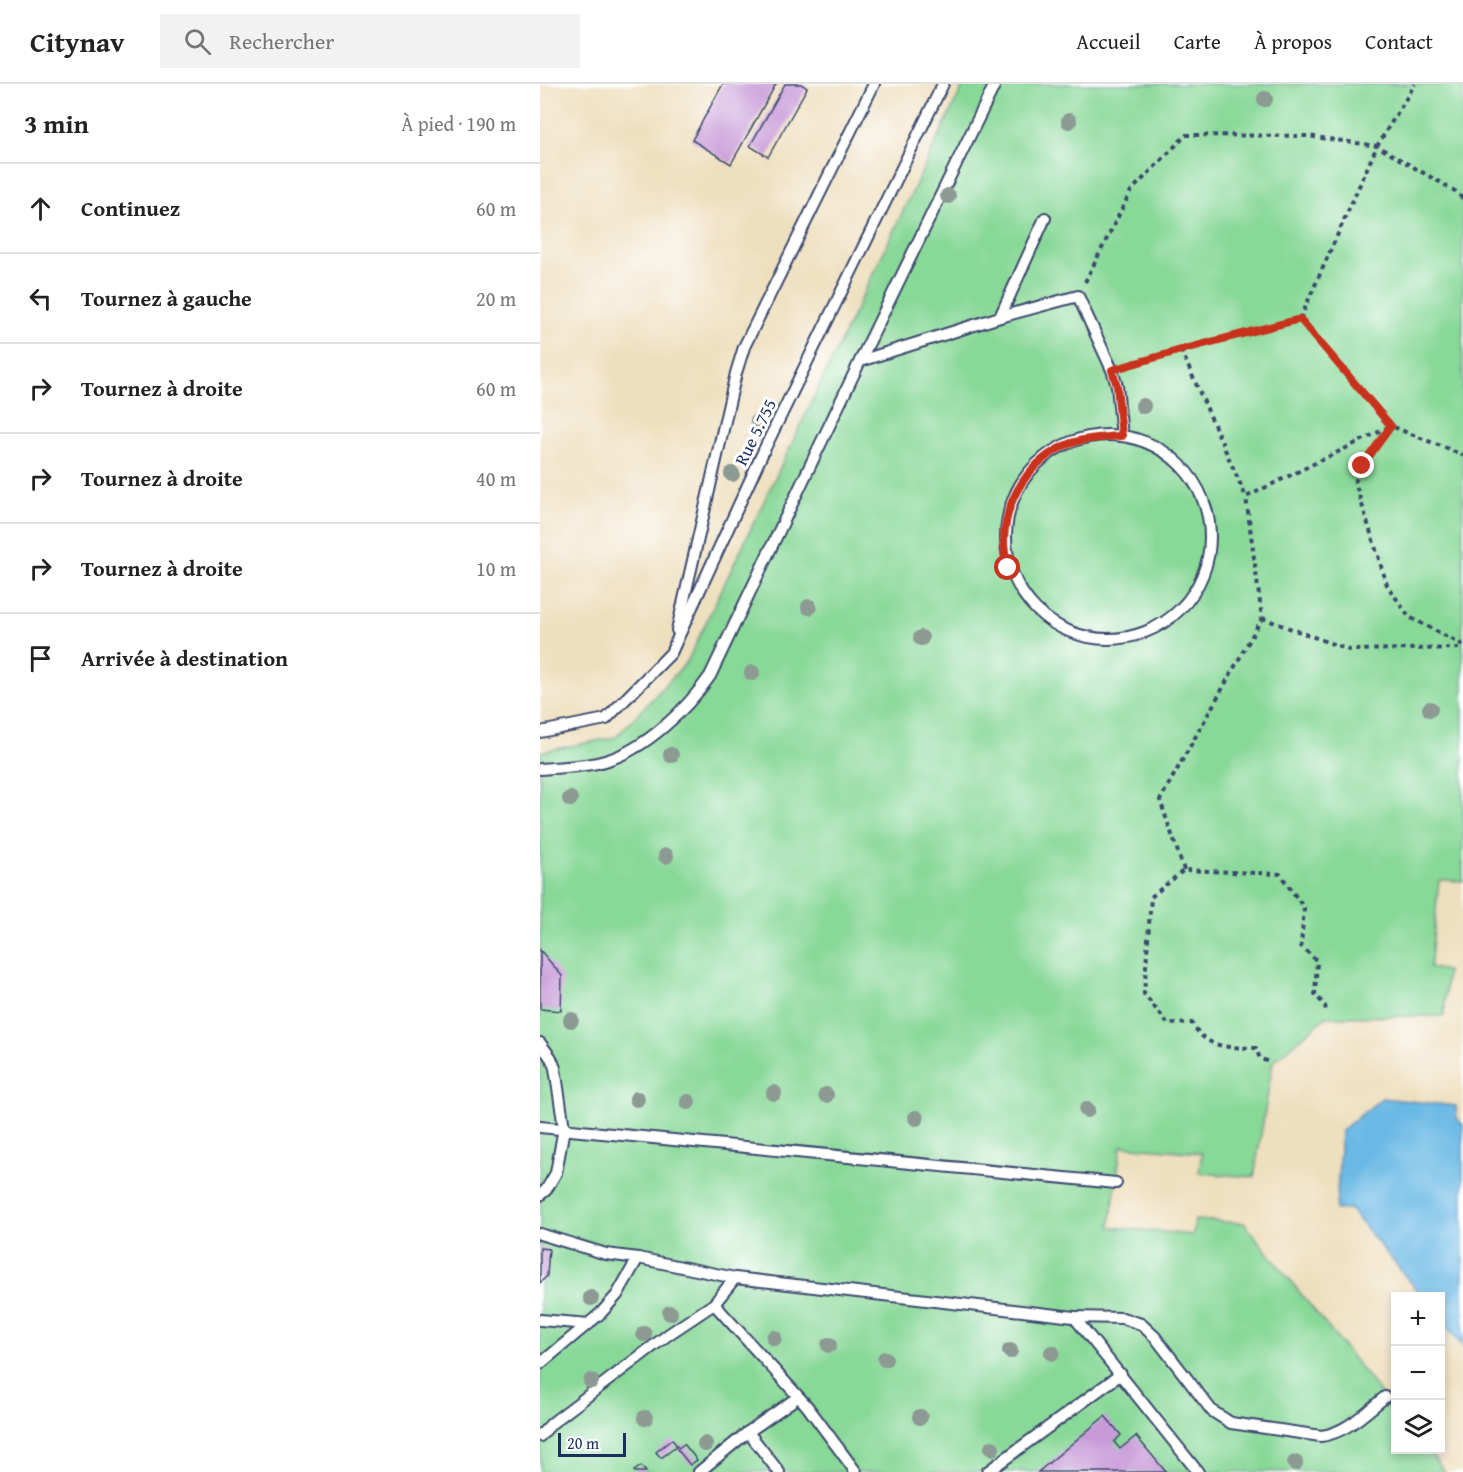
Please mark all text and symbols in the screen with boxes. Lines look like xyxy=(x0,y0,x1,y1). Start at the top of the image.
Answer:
search box xyxy=(160,14,580,68)
text: Citynav xyxy=(30,21,124,62)
icon: search xyxy=(181,25,214,58)
text: Rechercher xyxy=(229,25,334,57)
text: Accueil xyxy=(1076,26,1141,57)
text: Carte xyxy=(1174,26,1221,57)
text: À propos xyxy=(1254,26,1332,57)
text: Contact xyxy=(1365,26,1433,57)
text: 3 min xyxy=(24,104,89,143)
text: À pied · 190 m xyxy=(401,109,516,138)
icon: ahead xyxy=(24,192,57,225)
text: Continuez xyxy=(81,192,180,224)
text: 60 m xyxy=(476,194,516,223)
icon: left xyxy=(24,282,57,315)
text: Tournez à gauche xyxy=(81,282,252,314)
text: 20 m xyxy=(476,284,516,313)
icon: right xyxy=(24,372,57,405)
text: Tournez à droite xyxy=(81,372,243,404)
text: 60 m xyxy=(476,374,516,403)
street label: Rue 5.755 xyxy=(727,394,783,470)
route end xyxy=(1348,452,1374,478)
icon: right xyxy=(24,462,57,495)
text: Tournez à droite xyxy=(81,462,243,494)
text: 40 m xyxy=(476,464,516,493)
icon: right xyxy=(24,552,57,585)
text: Tournez à droite xyxy=(81,552,243,584)
text: 10 m xyxy=(476,554,516,583)
route start xyxy=(994,554,1020,580)
icon: arrive xyxy=(24,642,57,675)
text: Arrivée à destination xyxy=(81,642,288,674)
map controls xyxy=(1391,1292,1445,1454)
button: + xyxy=(1391,1292,1445,1346)
button: − xyxy=(1391,1346,1445,1400)
button: layers xyxy=(1391,1400,1445,1454)
scale bar xyxy=(558,1430,626,1458)
text: 20 m xyxy=(567,1431,599,1455)

